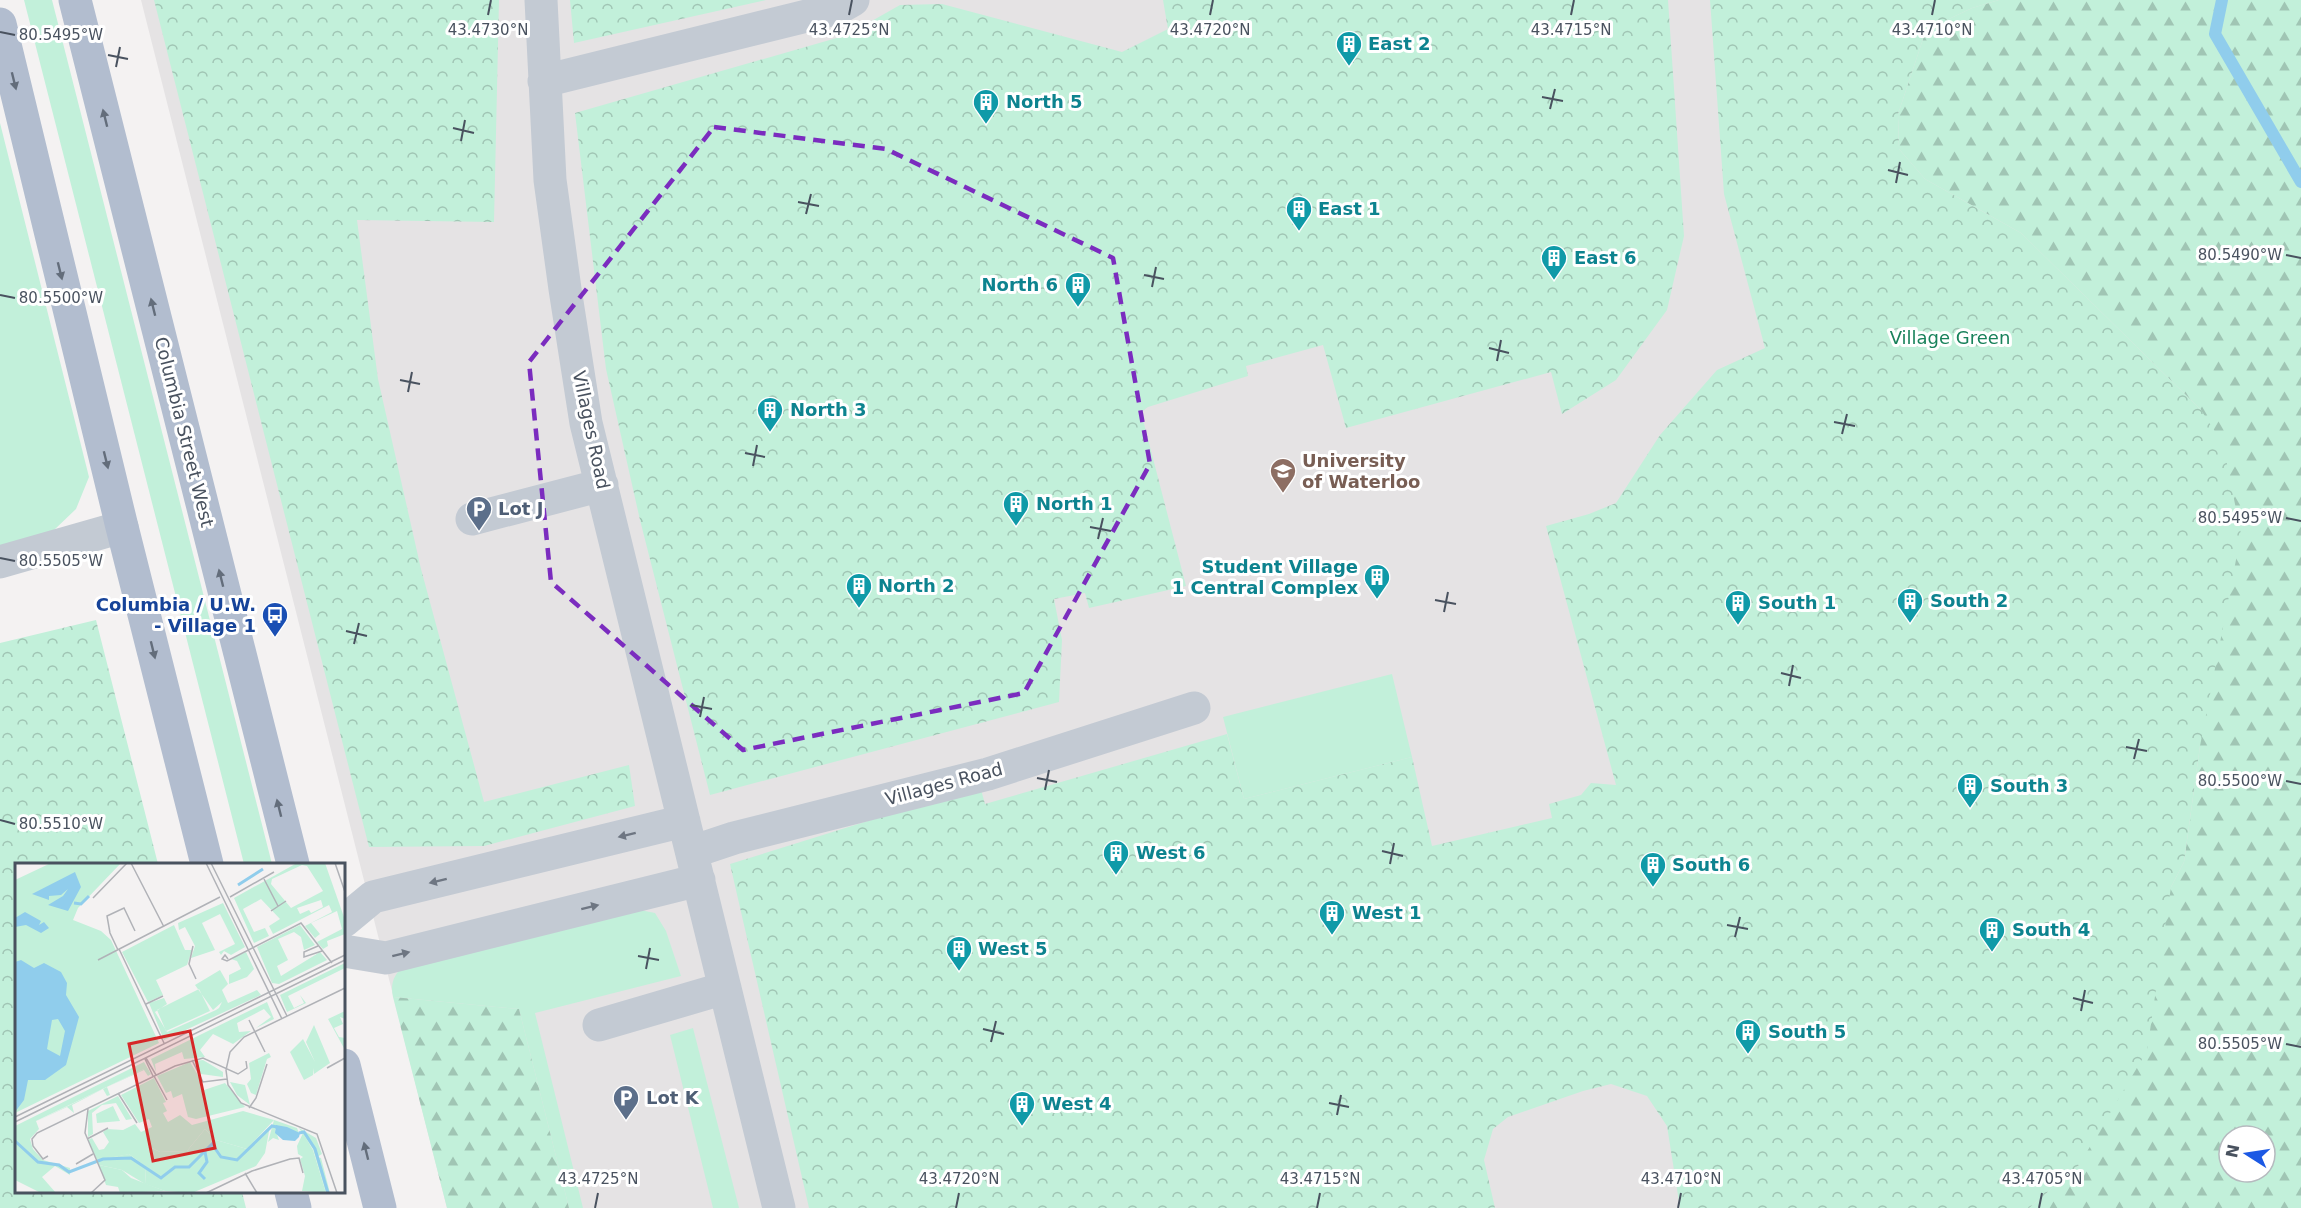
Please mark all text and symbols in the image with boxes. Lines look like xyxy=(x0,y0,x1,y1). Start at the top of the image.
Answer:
text: 43.4730°N xyxy=(448,21,528,39)
text: 43.4725°N xyxy=(809,21,889,39)
text: 43.4720°N xyxy=(1170,21,1250,39)
text: 43.4715°N xyxy=(1531,21,1611,39)
text: 43.4710°N xyxy=(1892,21,1972,39)
text: 80.5495°W xyxy=(19,26,103,44)
building icon: East 2 xyxy=(1334,29,1364,67)
place label: East 2 xyxy=(1368,33,1431,54)
one-way arrow xyxy=(9,72,19,91)
building icon: North 5 xyxy=(971,87,1001,125)
place label: North 5 xyxy=(1006,91,1083,112)
one-way arrow xyxy=(99,109,109,128)
building icon: East 1 xyxy=(1284,194,1314,232)
place label: East 1 xyxy=(1318,198,1381,219)
building icon: East 6 xyxy=(1539,243,1569,281)
text: 80.5490°W xyxy=(2198,246,2282,264)
place label: East 6 xyxy=(1574,247,1637,268)
one-way arrow xyxy=(55,262,65,280)
building icon: North 6 xyxy=(1063,270,1093,308)
place label: North 6 xyxy=(981,274,1058,295)
text: 80.5500°W xyxy=(19,289,103,307)
one-way arrow xyxy=(147,298,157,317)
park label: Village Green xyxy=(1890,327,2010,348)
street label: Columbia Street West xyxy=(151,335,218,529)
street label: Villages Road xyxy=(569,369,614,491)
building icon: North 3 xyxy=(755,395,785,433)
place label: North 3 xyxy=(790,399,867,420)
place label: University of Waterloo xyxy=(1302,450,1420,492)
one-way arrow xyxy=(101,451,111,470)
school or university icon: University of Waterloo xyxy=(1268,456,1298,494)
building icon: North 1 xyxy=(1001,489,1031,527)
place label: North 1 xyxy=(1036,493,1113,514)
parking icon: Lot J xyxy=(464,494,494,532)
place label: Lot J xyxy=(498,498,543,519)
text: 80.5495°W xyxy=(2198,509,2282,527)
text: 80.5505°W xyxy=(19,552,103,570)
place label: Student Village 1 Central Complex xyxy=(1172,556,1358,598)
building icon: Student Village 1 Central Complex xyxy=(1362,562,1392,600)
one-way arrow xyxy=(215,569,225,587)
building icon: North 2 xyxy=(844,571,874,609)
place label: North 2 xyxy=(878,575,955,596)
building icon: South 2 xyxy=(1895,586,1925,624)
building icon: South 1 xyxy=(1723,588,1753,626)
place label: South 2 xyxy=(1930,590,2008,611)
place label: South 1 xyxy=(1758,592,1836,613)
place label: Columbia / U.W. - Village 1 xyxy=(96,594,256,636)
bus stop icon: Columbia / U.W. - Village 1 xyxy=(260,600,290,638)
one-way arrow xyxy=(148,640,158,659)
street label: Villages Road xyxy=(883,758,1005,809)
building icon: South 3 xyxy=(1955,771,1985,809)
text: 80.5500°W xyxy=(2198,772,2282,790)
place label: South 3 xyxy=(1990,775,2068,796)
one-way arrow xyxy=(273,799,283,817)
text: 80.5510°W xyxy=(19,815,103,833)
one-way arrow xyxy=(618,831,636,841)
building icon: West 6 xyxy=(1101,838,1131,876)
place label: West 6 xyxy=(1136,842,1206,863)
building icon: South 6 xyxy=(1638,850,1668,888)
place label: South 6 xyxy=(1672,854,1750,875)
inset map xyxy=(15,863,345,1193)
one-way arrow xyxy=(428,877,447,887)
building icon: West 1 xyxy=(1317,898,1347,936)
one-way arrow xyxy=(581,901,599,911)
place label: West 1 xyxy=(1352,902,1422,923)
building icon: South 4 xyxy=(1977,915,2007,953)
place label: South 4 xyxy=(2012,919,2090,940)
building icon: West 5 xyxy=(944,934,974,972)
place label: West 5 xyxy=(978,938,1048,959)
one-way arrow xyxy=(392,949,410,959)
building icon: South 5 xyxy=(1733,1017,1763,1055)
place label: South 5 xyxy=(1768,1021,1846,1042)
text: 80.5505°W xyxy=(2198,1035,2282,1053)
parking icon: Lot K xyxy=(611,1083,641,1121)
place label: Lot K xyxy=(646,1087,700,1108)
building icon: West 4 xyxy=(1007,1089,1037,1127)
place label: West 4 xyxy=(1042,1093,1112,1114)
north arrow xyxy=(2217,1124,2277,1184)
one-way arrow xyxy=(360,1142,370,1160)
text: N xyxy=(2222,1142,2244,1160)
text: 43.4725°N xyxy=(558,1170,638,1188)
text: 43.4720°N xyxy=(919,1170,999,1188)
text: 43.4715°N xyxy=(1280,1170,1360,1188)
text: 43.4710°N xyxy=(1641,1170,1721,1188)
text: 43.4705°N xyxy=(2002,1170,2082,1188)

